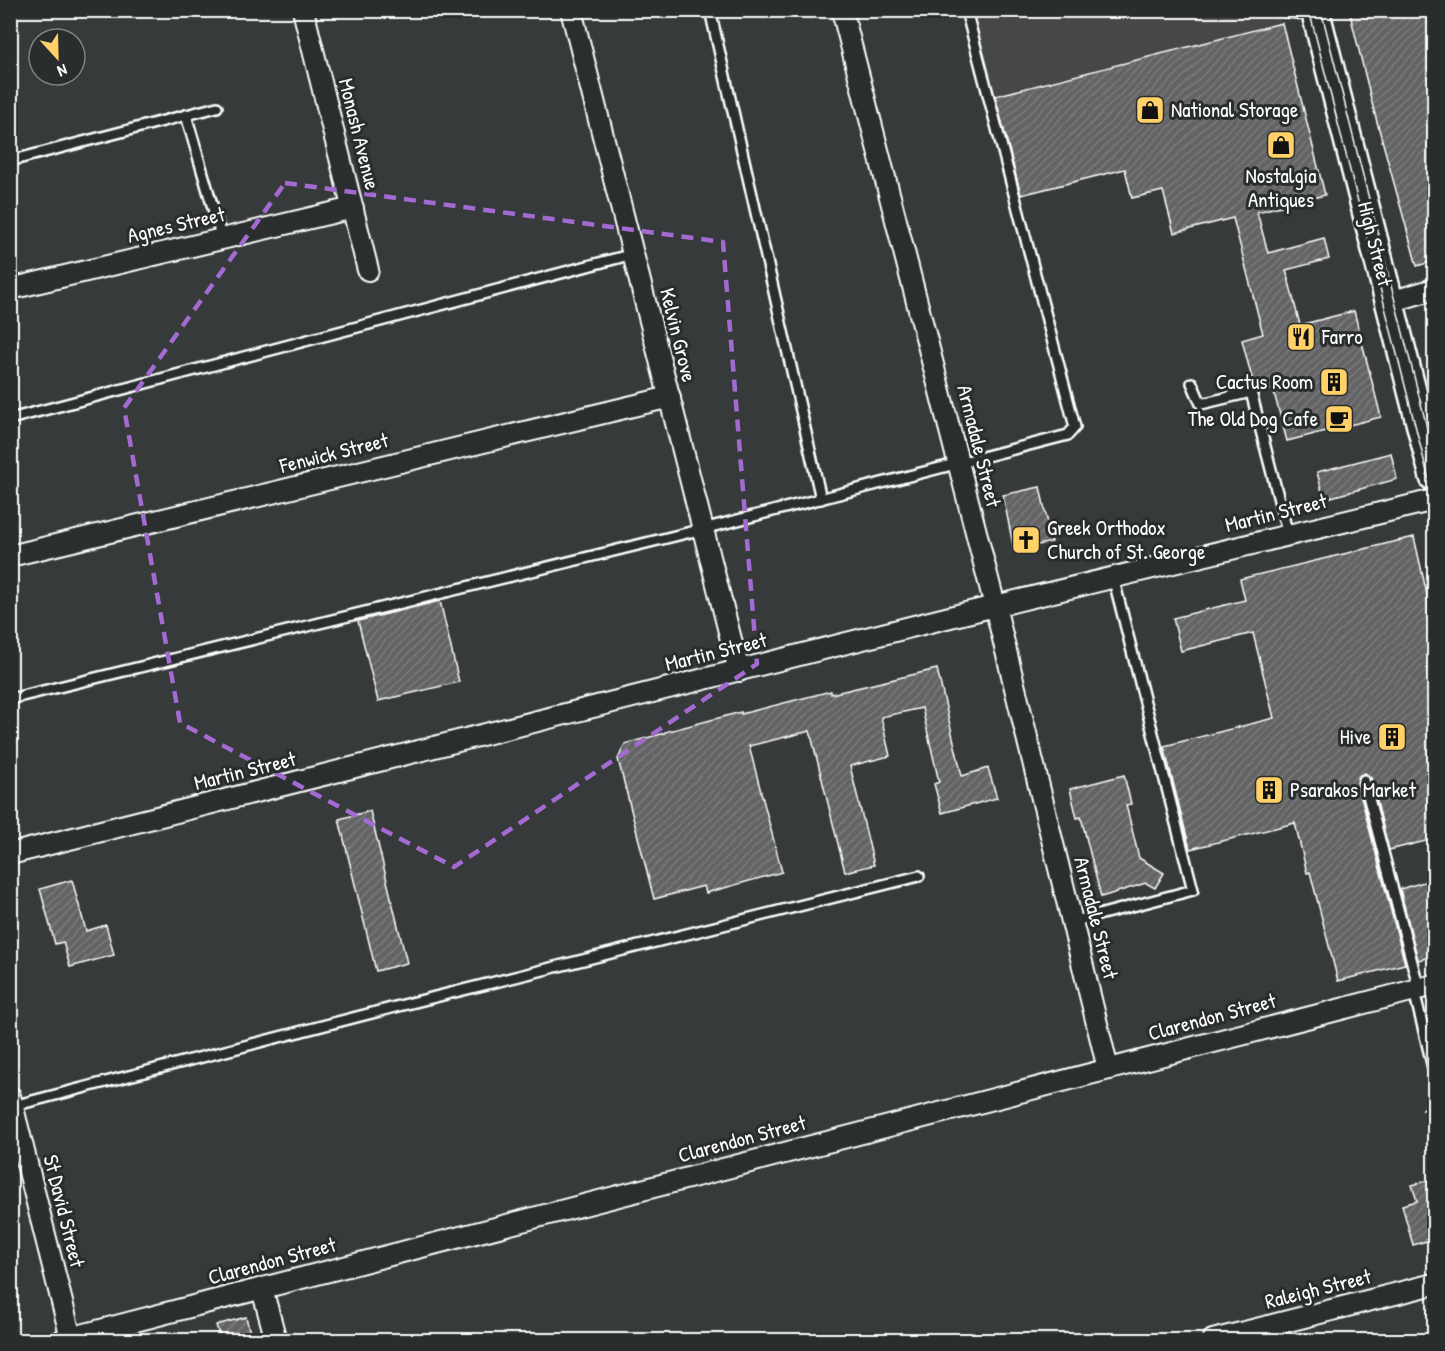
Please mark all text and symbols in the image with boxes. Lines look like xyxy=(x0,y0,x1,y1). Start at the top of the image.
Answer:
north arrow xyxy=(27,27,87,87)
text: N xyxy=(54,59,71,83)
street label: Monash Avenue xyxy=(332,75,387,193)
shop icon: National Storage xyxy=(1134,94,1166,126)
place label: National Storage xyxy=(1171,95,1298,124)
shop icon: Nostalgia Antiques xyxy=(1265,129,1297,161)
place label: Nostalgia Antiques xyxy=(1245,161,1317,214)
street label: High Street xyxy=(1351,198,1400,290)
street label: Agnes Street xyxy=(124,199,228,250)
street label: Kelvin Grove xyxy=(653,285,704,385)
restaurant icon: Farro xyxy=(1285,321,1317,353)
place label: Farro xyxy=(1321,322,1363,351)
building icon: Cactus Room xyxy=(1318,366,1350,398)
place label: Cactus Room xyxy=(1216,367,1313,396)
street label: Armadale Street xyxy=(950,382,1009,511)
cafe icon: The Old Dog Cafe xyxy=(1323,403,1355,435)
place label: The Old Dog Cafe xyxy=(1188,404,1318,433)
street label: Fenwick Street xyxy=(276,425,392,480)
street label: Martin Street xyxy=(1222,486,1331,539)
place label: Greek Orthodox Church of St. George xyxy=(1047,513,1205,566)
church icon: Greek Orthodox Church of St. George xyxy=(1010,524,1042,556)
street label: Martin Street xyxy=(662,625,771,678)
building icon: Hive xyxy=(1376,721,1408,753)
place label: Hive xyxy=(1340,722,1371,751)
street label: Martin Street xyxy=(191,744,300,797)
building icon: Psarakos Market xyxy=(1253,774,1285,806)
place label: Psarakos Market xyxy=(1290,775,1417,804)
street label: Armadale Street xyxy=(1067,854,1126,983)
street label: Clarendon Street xyxy=(1145,985,1280,1047)
street label: Clarendon Street xyxy=(675,1107,810,1169)
street label: St David Street xyxy=(37,1152,93,1271)
street label: Clarendon Street xyxy=(205,1229,340,1291)
street label: Raleigh Street xyxy=(1262,1261,1375,1316)

